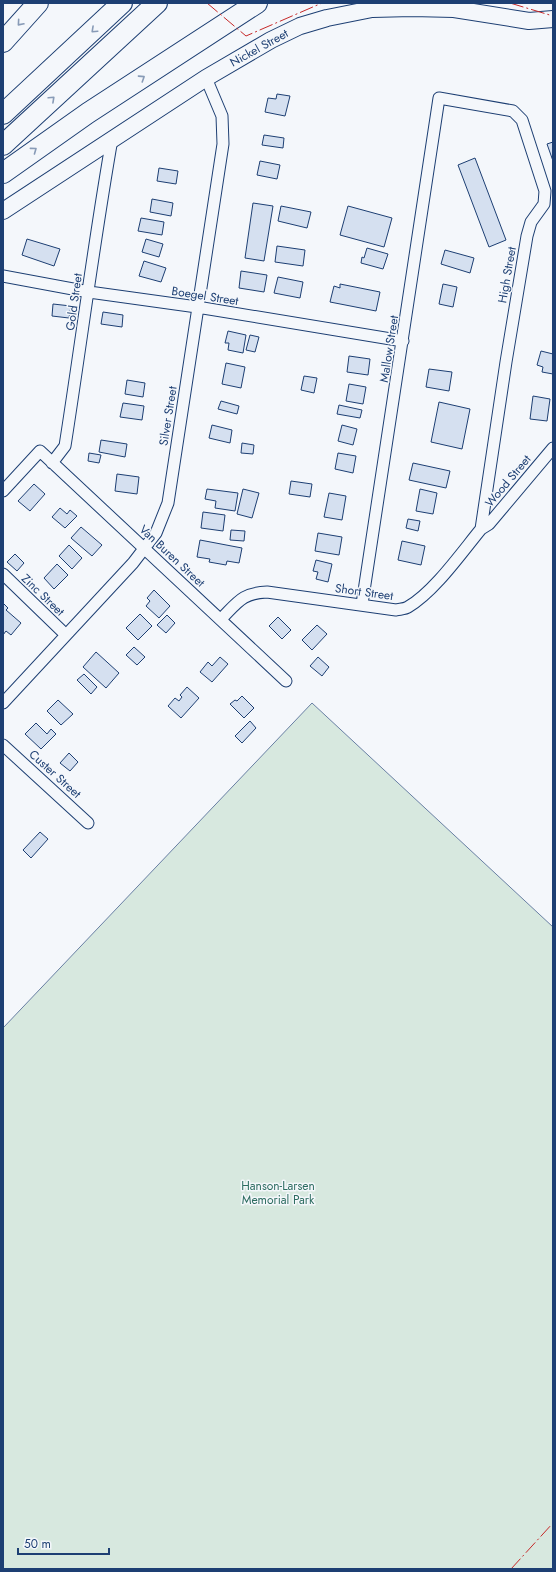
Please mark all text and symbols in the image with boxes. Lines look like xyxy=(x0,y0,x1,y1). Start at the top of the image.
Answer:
one-way arrow xyxy=(18,18,25,25)
street label: Nickel Street xyxy=(226,24,292,71)
one-way arrow xyxy=(91,25,99,32)
one-way arrow xyxy=(138,76,145,83)
one-way arrow xyxy=(47,97,55,104)
one-way arrow xyxy=(30,148,37,155)
street label: High Street xyxy=(493,245,521,305)
street label: Gold Street xyxy=(61,272,87,332)
street label: Boegel Street xyxy=(170,282,240,310)
street label: Mallow Street xyxy=(375,314,403,384)
street label: Silver Street xyxy=(154,385,182,447)
street label: Wood Street xyxy=(481,451,535,511)
street label: Van Buren Street xyxy=(135,521,209,591)
street label: Zinc Street xyxy=(17,570,69,620)
street label: Short Street xyxy=(334,579,394,605)
street label: Custer Street xyxy=(25,746,85,802)
park label: Hanson-Larsen Memorial Park xyxy=(241,1177,315,1209)
scale bar xyxy=(18,1530,109,1556)
text: 50 m xyxy=(24,1535,51,1553)

